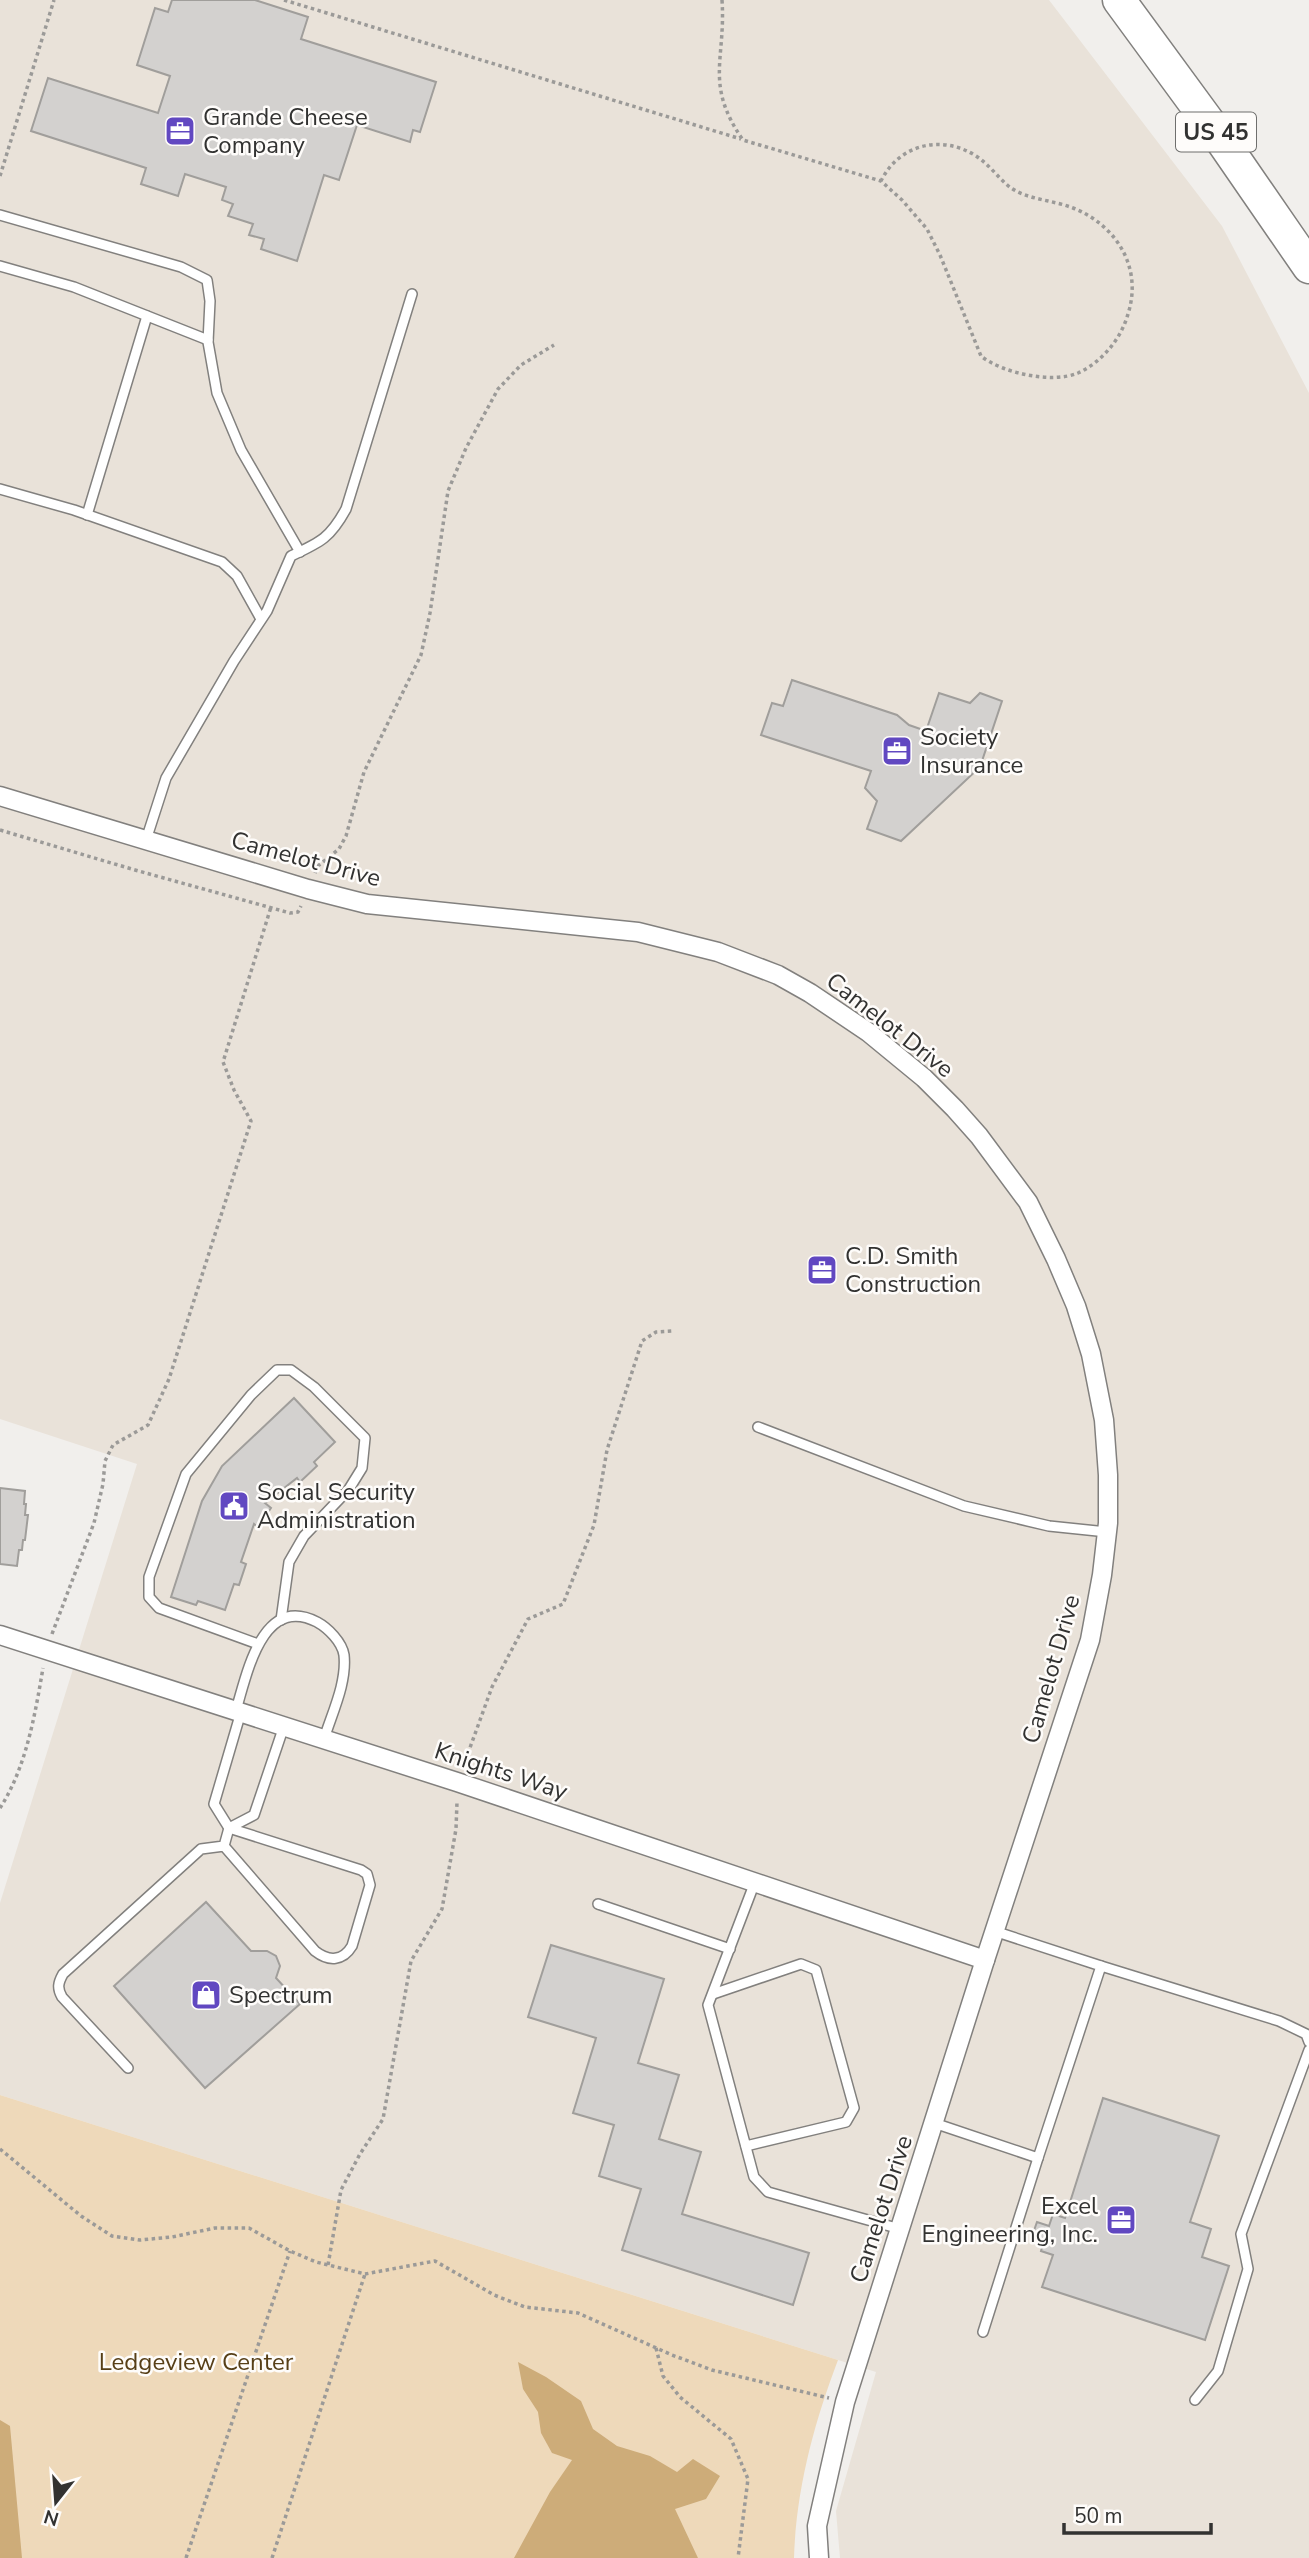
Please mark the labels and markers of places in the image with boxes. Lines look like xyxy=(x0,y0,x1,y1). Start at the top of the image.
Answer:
place label: Grande Cheese Company xyxy=(203,101,368,161)
office icon: Grande Cheese Company xyxy=(163,114,197,148)
place label: Society Insurance xyxy=(920,721,1023,781)
office icon: Society Insurance xyxy=(880,734,914,768)
place label: C.D. Smith Construction xyxy=(845,1240,981,1300)
office icon: C.D. Smith Construction xyxy=(805,1253,839,1287)
place label: Social Security Administration xyxy=(257,1476,416,1536)
public building icon: Social Security Administration xyxy=(217,1489,251,1523)
shop icon: Spectrum xyxy=(189,1978,223,2012)
place label: Spectrum xyxy=(229,1979,333,2011)
place label: Excel Engineering, Inc. xyxy=(921,2190,1098,2250)
office icon: Excel Engineering, Inc. xyxy=(1104,2203,1138,2237)

